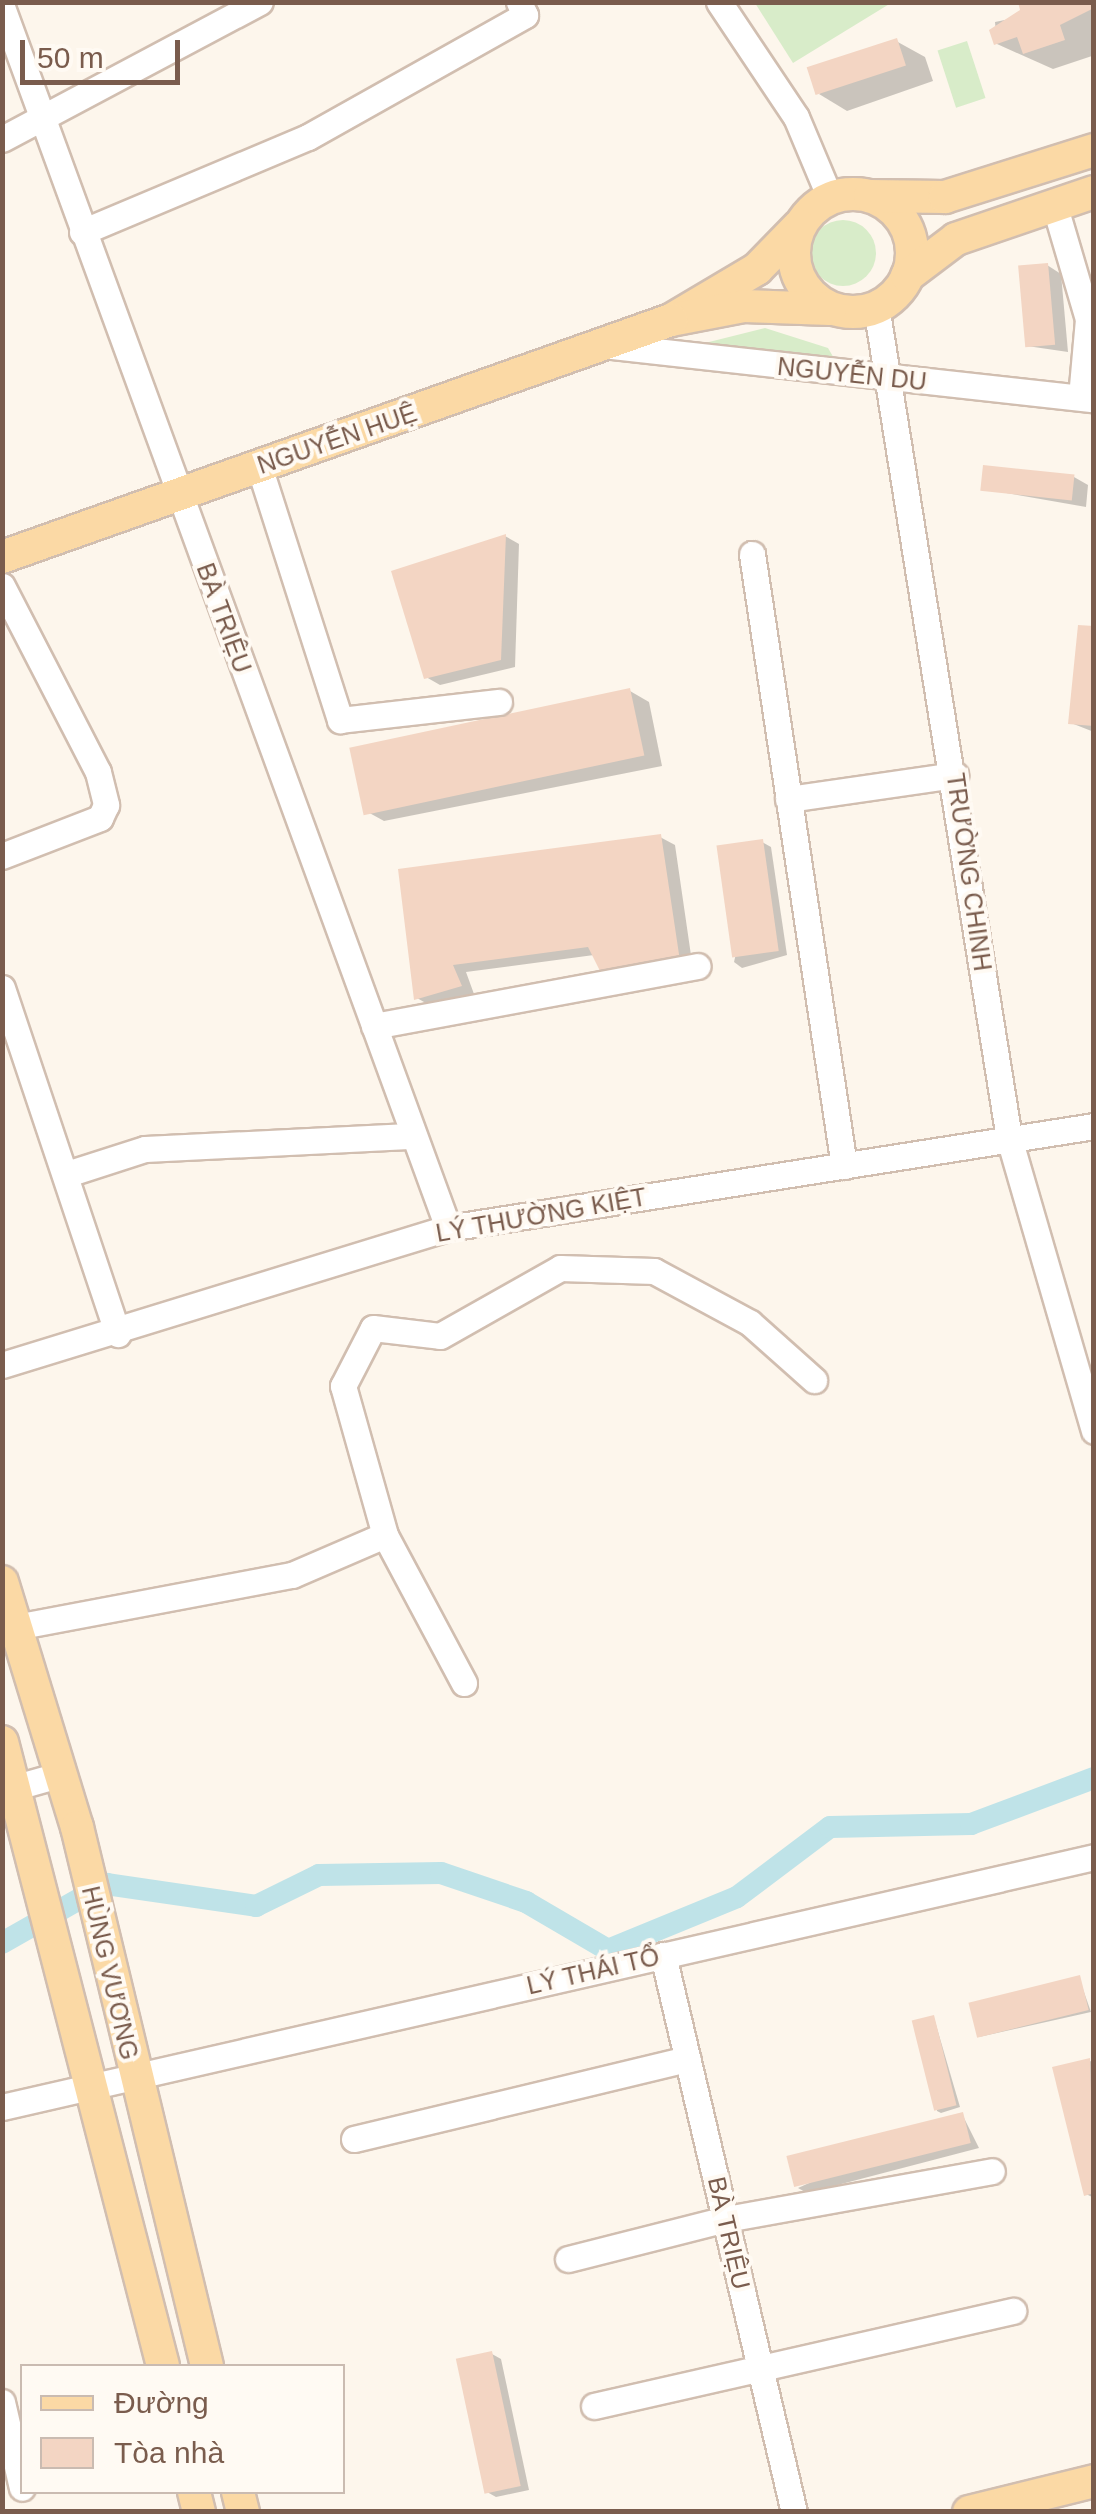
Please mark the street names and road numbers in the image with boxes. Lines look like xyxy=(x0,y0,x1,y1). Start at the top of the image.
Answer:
street label: NGUYỄN DU xyxy=(776,351,928,397)
street label: NGUYỄN HUỆ xyxy=(253,398,421,480)
street label: BÀ TRIỆU xyxy=(190,559,258,677)
street label: TRƯỜNG CHINH xyxy=(940,771,998,973)
street label: LÝ THƯỜNG KIỆT xyxy=(433,1182,649,1248)
street label: HÙNG VƯƠNG xyxy=(75,1883,145,2063)
street label: LÝ THÁI TỔ xyxy=(523,1941,663,2001)
street label: BÀ TRIỆU xyxy=(701,2173,757,2293)

